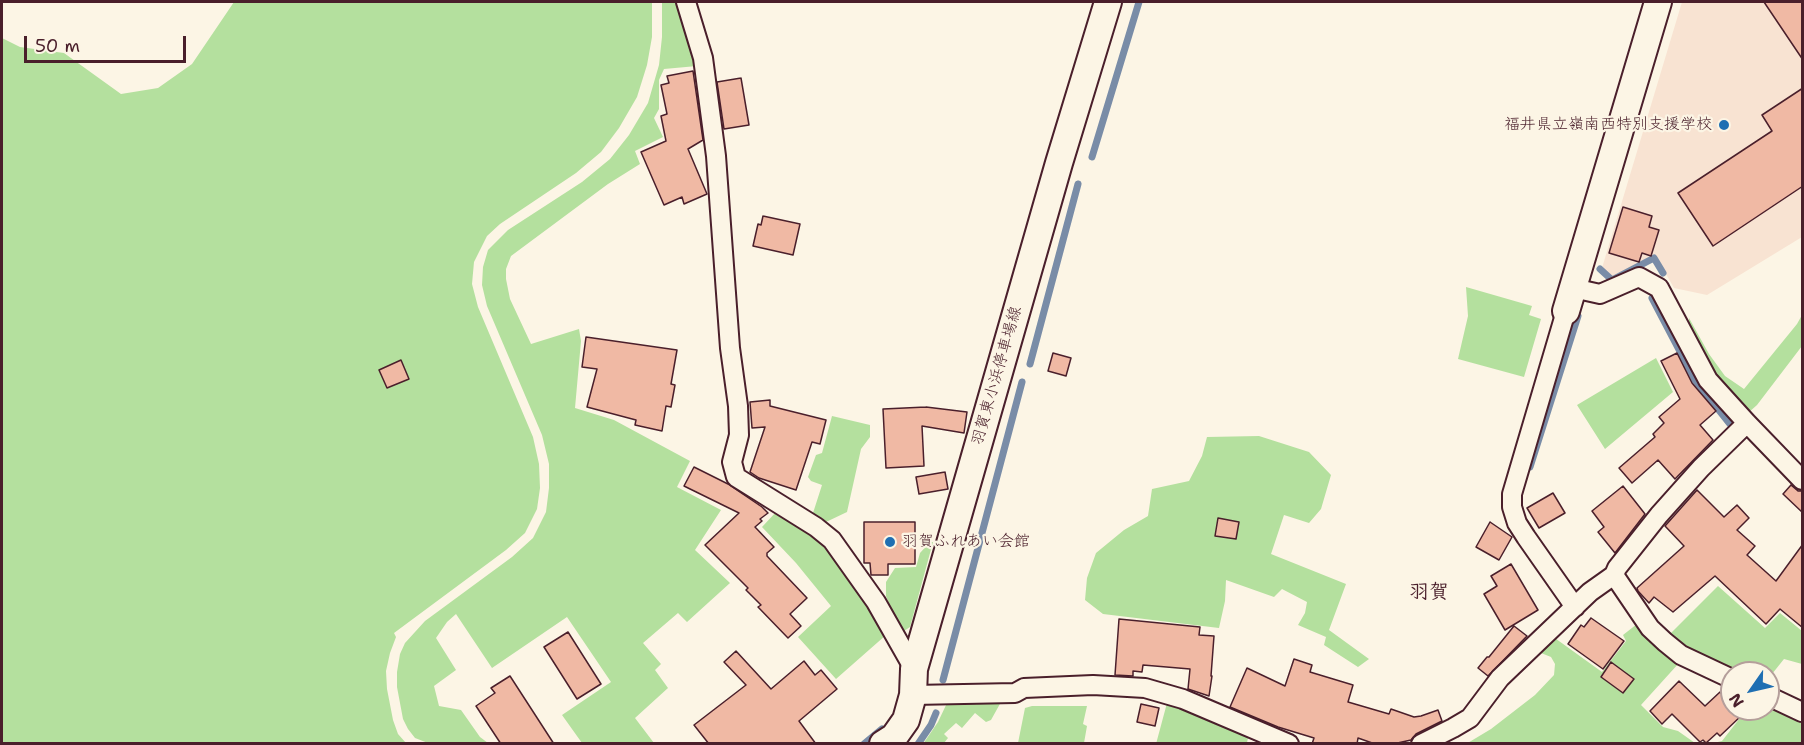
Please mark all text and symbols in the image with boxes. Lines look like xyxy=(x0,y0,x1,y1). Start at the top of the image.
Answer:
scale bar xyxy=(27,24,189,62)
text: 50 m xyxy=(35,34,80,58)
place label: 福井県立嶺南西特別支援学校 xyxy=(1504,115,1712,135)
marker: 福井県立嶺南西特別支援学校 xyxy=(1717,118,1731,132)
street label: 羽賀東小浜停車場線 xyxy=(968,304,1026,448)
place label: 羽賀ふれあい会館 xyxy=(902,532,1030,552)
marker: 羽賀ふれあい会館 xyxy=(883,535,897,549)
district label: 羽賀 xyxy=(1409,581,1449,605)
north arrow xyxy=(1720,661,1780,721)
text: N xyxy=(1724,689,1749,711)

